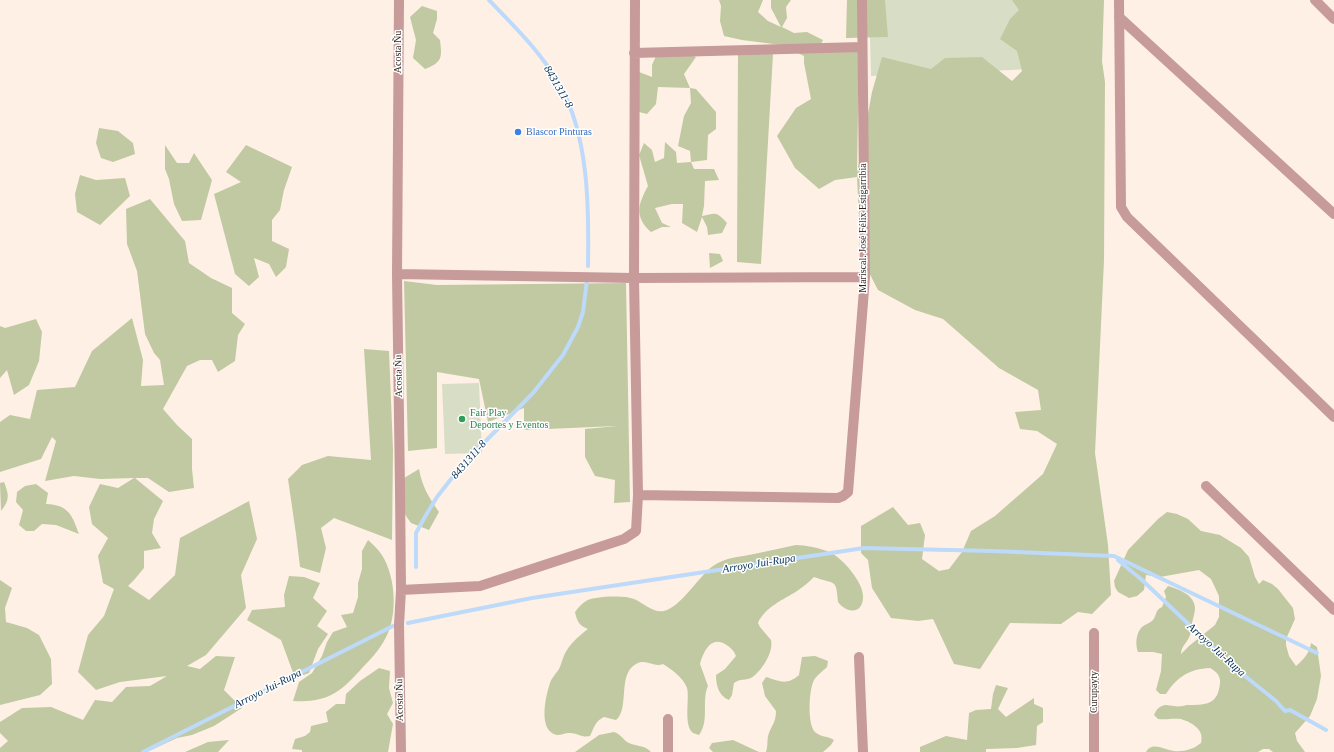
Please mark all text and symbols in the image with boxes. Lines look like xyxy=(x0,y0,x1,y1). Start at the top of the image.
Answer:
street label: Acosta Ñu xyxy=(392,31,404,73)
water label: 8431311-8 xyxy=(541,63,575,111)
place label: Blascor Pinturas xyxy=(526,126,592,138)
marker: Blascor Pinturas xyxy=(513,127,523,137)
street label: Mariscal. José Félix Estigarribia xyxy=(857,163,869,293)
street label: Acosta Ñu xyxy=(393,355,405,397)
place label: Fair Play Deportes y Eventos xyxy=(470,407,548,430)
marker: Fair Play Deportes y Eventos xyxy=(457,414,467,424)
water label: 8431311-8 xyxy=(449,438,489,482)
water label: Arroyo Jui-Rupa xyxy=(722,552,796,576)
water label: Arroyo Jui-Rupa xyxy=(1184,620,1248,680)
water label: Arroyo Jui-Rupa xyxy=(232,666,304,712)
street label: Curupayty xyxy=(1088,671,1100,713)
street label: Acosta Ñu xyxy=(394,679,406,721)

